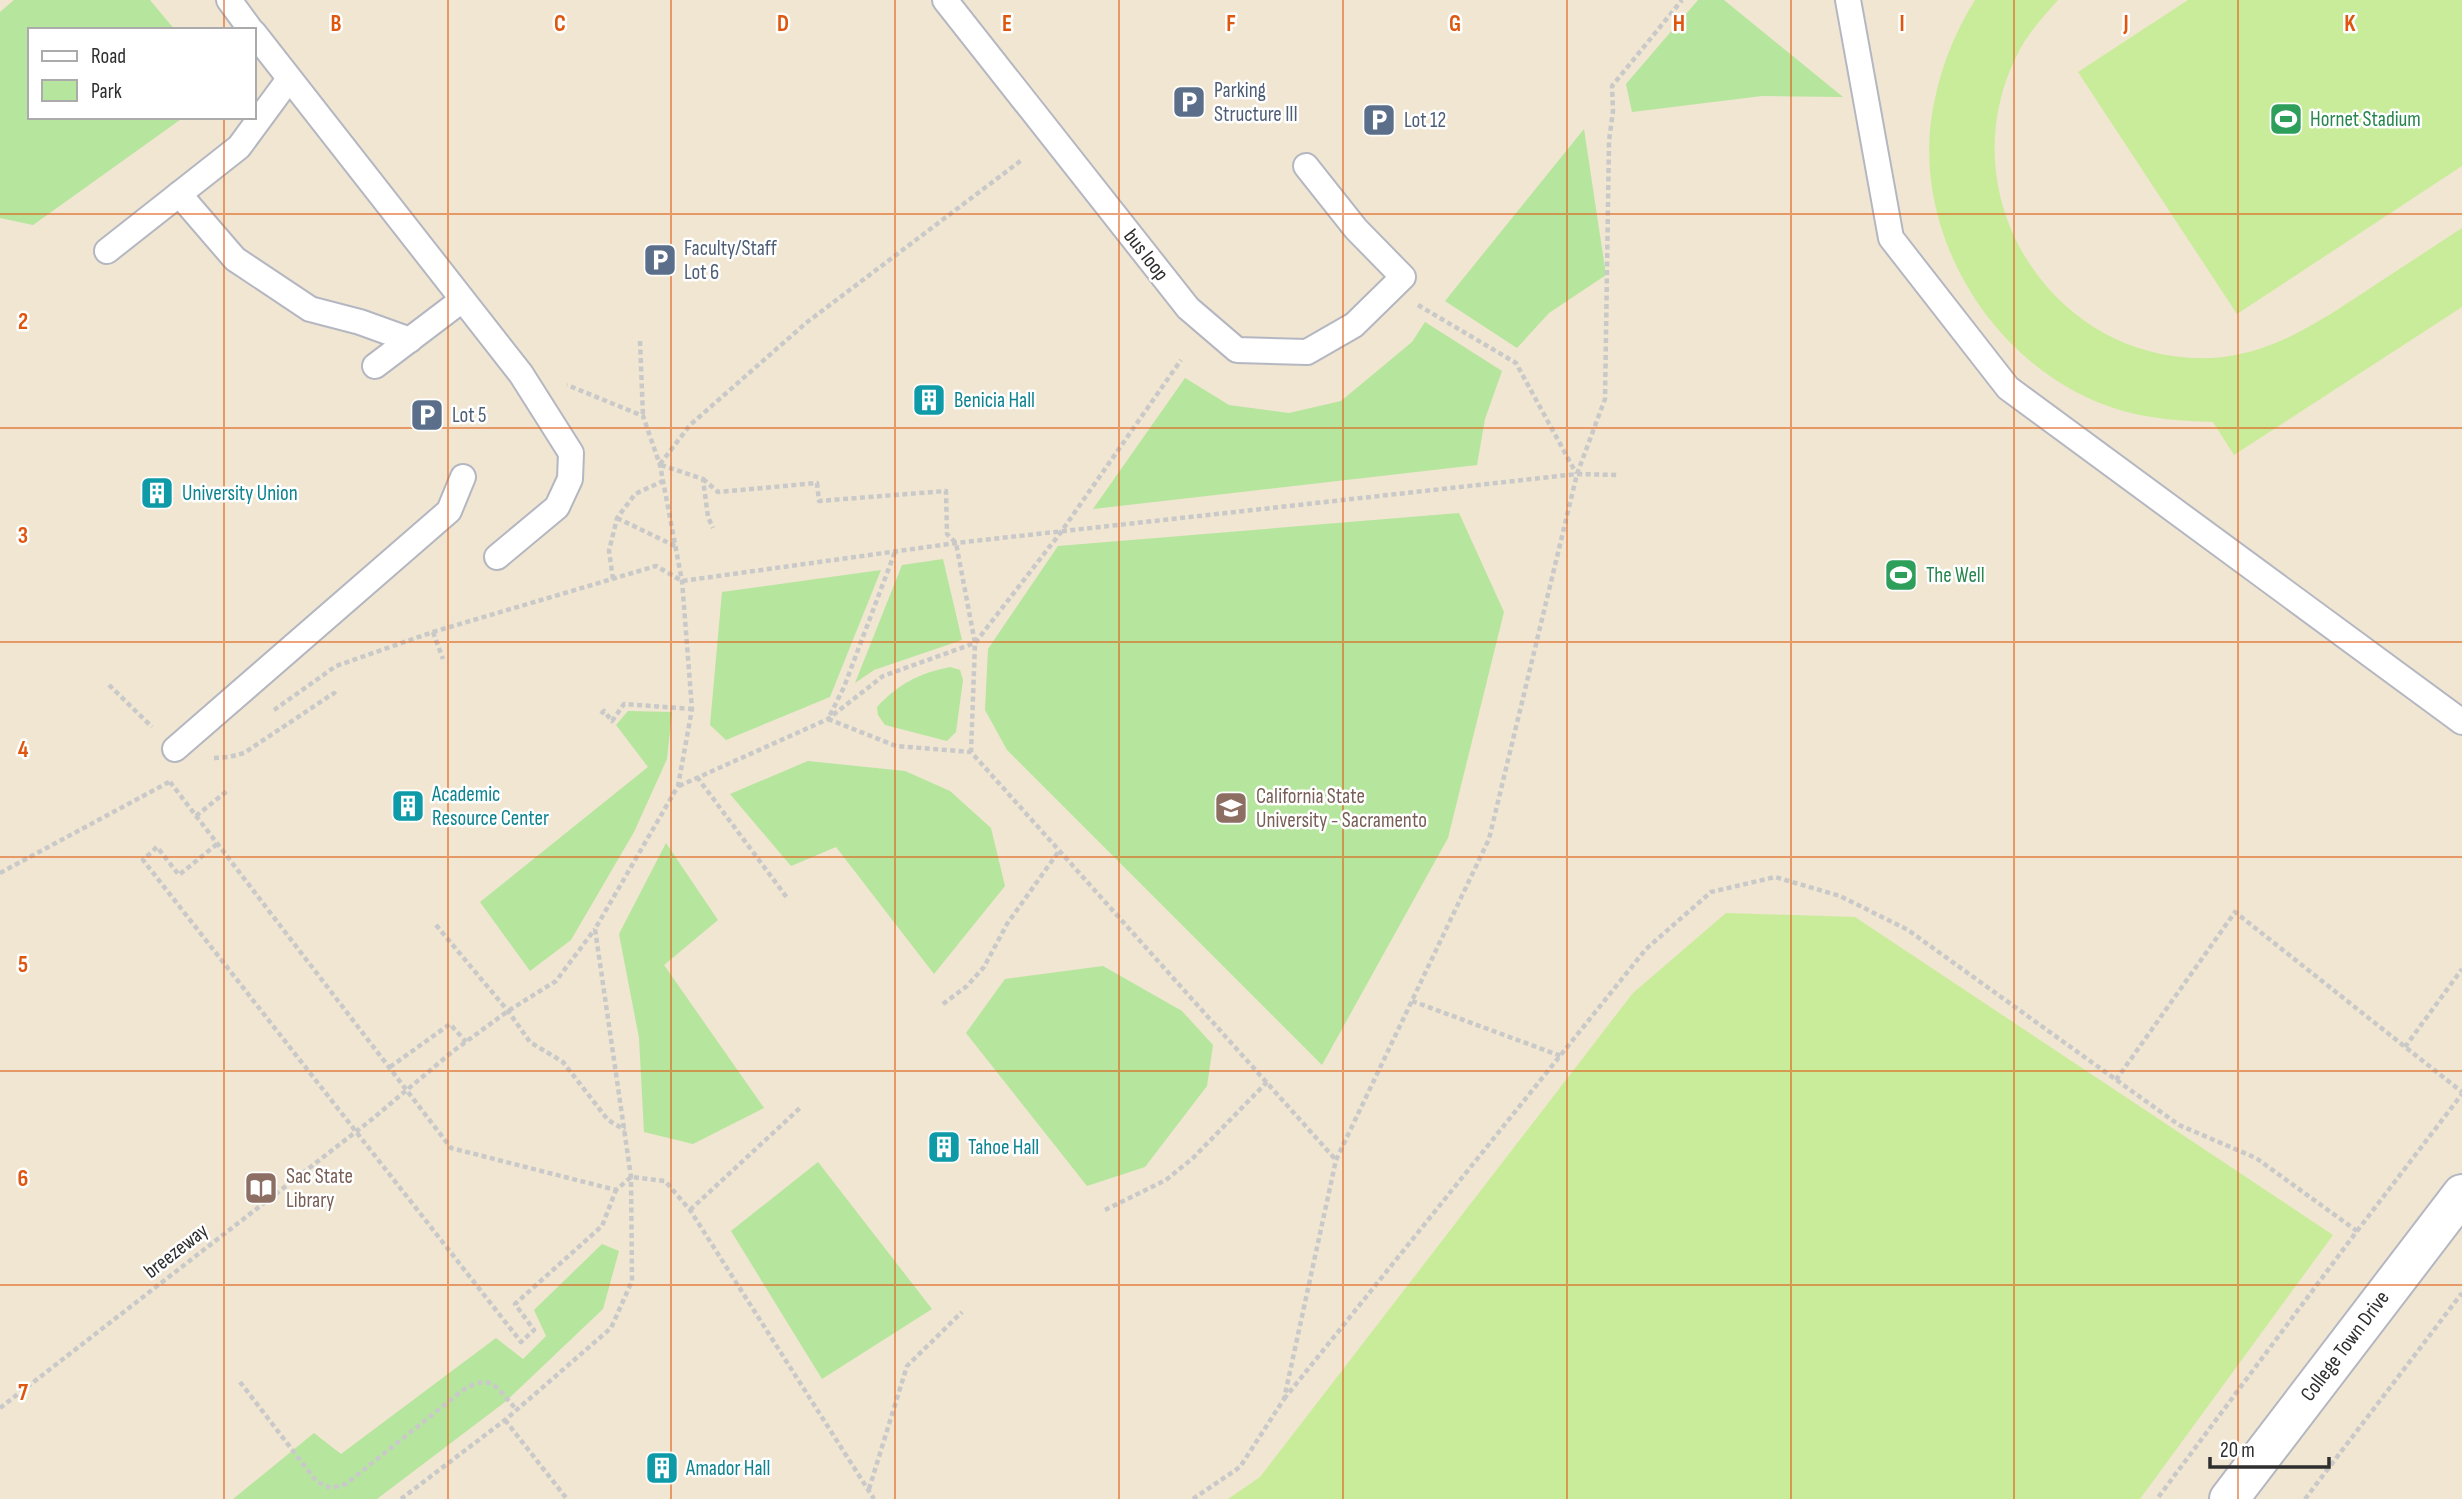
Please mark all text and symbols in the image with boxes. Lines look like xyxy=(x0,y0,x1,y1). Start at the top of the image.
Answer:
text: B xyxy=(331,10,342,38)
text: C xyxy=(554,10,566,38)
text: D xyxy=(777,10,789,38)
text: E xyxy=(1002,10,1012,38)
text: F xyxy=(1226,10,1236,38)
text: G xyxy=(1449,10,1461,38)
text: H xyxy=(1673,10,1685,38)
text: I xyxy=(1899,10,1905,38)
text: J xyxy=(2122,10,2129,38)
text: K xyxy=(2344,10,2356,38)
legend xyxy=(28,28,256,119)
text: Road xyxy=(91,44,126,69)
place label: Parking Structure III xyxy=(1214,78,1298,127)
text: Park xyxy=(91,79,122,104)
parking icon: Parking Structure III xyxy=(1170,83,1208,121)
sports icon: Hornet Stadium xyxy=(2267,100,2305,138)
parking icon: Lot 12 xyxy=(1360,101,1398,139)
place label: Hornet Stadium xyxy=(2310,107,2421,132)
place label: Lot 12 xyxy=(1404,108,1446,133)
street label: bus loop xyxy=(1118,224,1174,286)
place label: Faculty/Staff Lot 6 xyxy=(684,236,778,285)
parking icon: Faculty/Staff Lot 6 xyxy=(641,241,679,279)
text: 2 xyxy=(18,308,28,336)
building icon: Benicia Hall xyxy=(910,381,948,419)
place label: Benicia Hall xyxy=(954,388,1035,413)
parking icon: Lot 5 xyxy=(408,396,446,434)
place label: Lot 5 xyxy=(452,403,486,428)
building icon: University Union xyxy=(138,474,176,512)
place label: University Union xyxy=(182,481,298,506)
text: 3 xyxy=(18,522,28,550)
sports icon: The Well xyxy=(1882,556,1920,594)
place label: The Well xyxy=(1926,563,1985,588)
text: 4 xyxy=(18,736,29,764)
place label: Academic Resource Center xyxy=(431,782,549,831)
place label: California State University - Sacramento xyxy=(1256,784,1427,833)
building icon: Academic Resource Center xyxy=(389,787,427,825)
school or university icon: California State University - Sacramento xyxy=(1212,789,1250,827)
text: 5 xyxy=(18,951,28,979)
building icon: Tahoe Hall xyxy=(925,1128,963,1166)
place label: Tahoe Hall xyxy=(968,1135,1039,1160)
place label: Sac State Library xyxy=(286,1164,353,1213)
text: 6 xyxy=(18,1165,28,1193)
library icon: Sac State Library xyxy=(242,1169,280,1207)
street label: breezeway xyxy=(139,1218,213,1284)
street label: College Town Drive xyxy=(2295,1286,2395,1406)
text: 7 xyxy=(18,1379,28,1407)
scale bar xyxy=(2210,1426,2329,1470)
text: 20 m xyxy=(2220,1438,2255,1463)
building icon: Amador Hall xyxy=(643,1449,681,1487)
place label: Amador Hall xyxy=(685,1456,770,1481)

